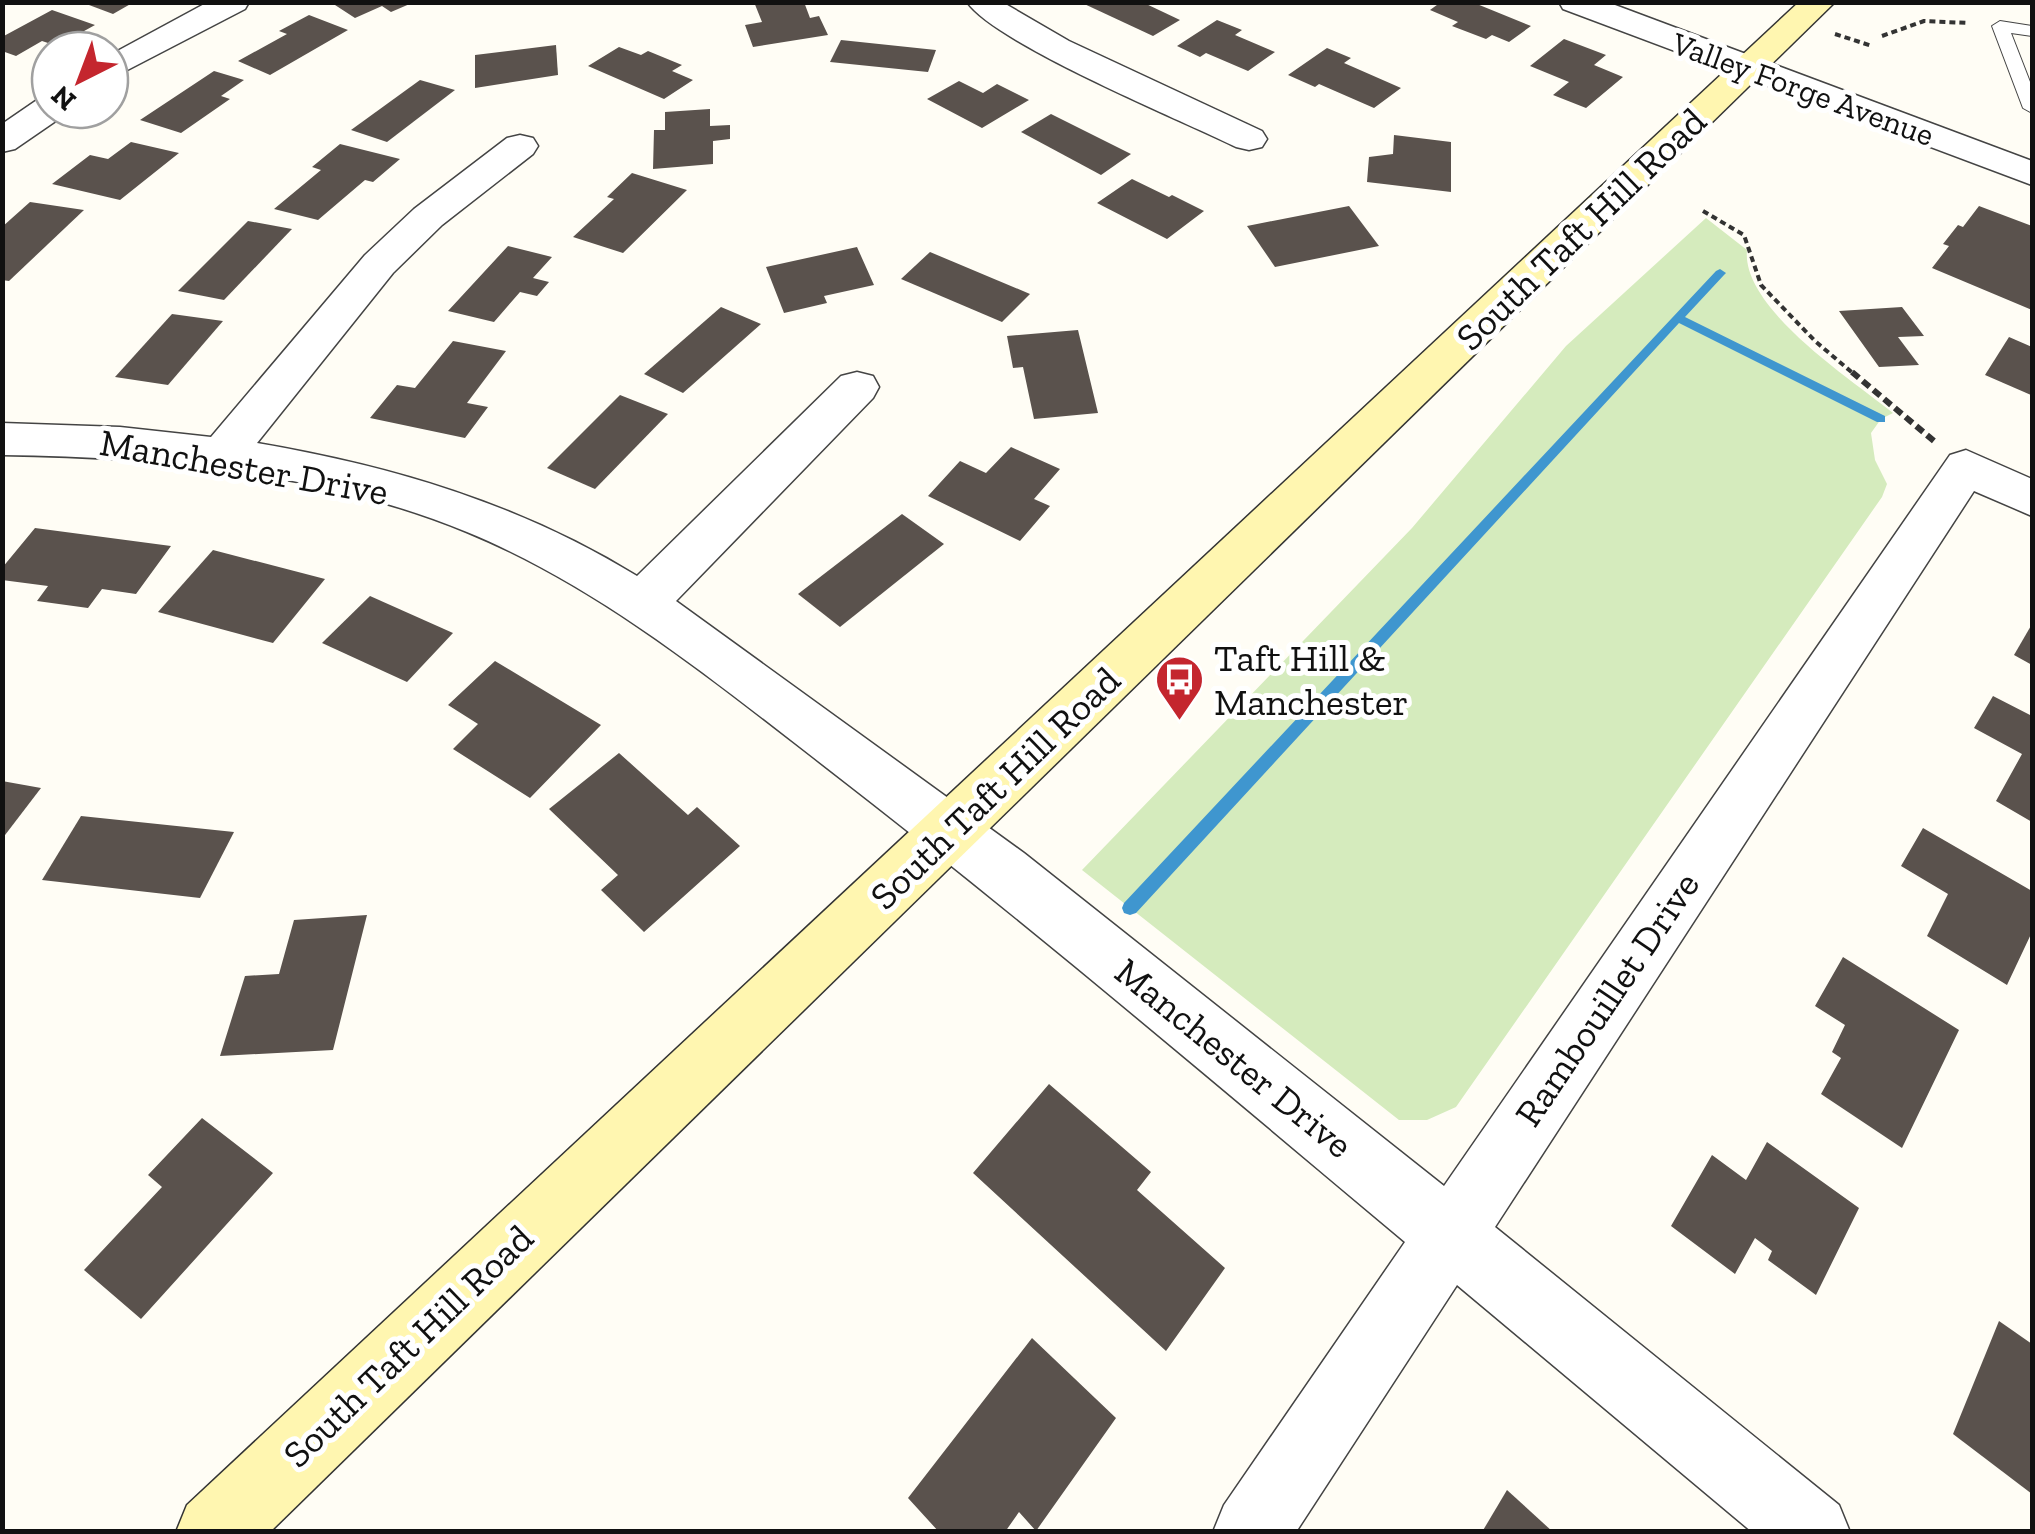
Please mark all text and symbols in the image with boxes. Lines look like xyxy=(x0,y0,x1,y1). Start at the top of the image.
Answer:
street label: Valley Forge Avenue xyxy=(1666,24,1939,154)
north arrow xyxy=(30,30,130,130)
text: N xyxy=(45,79,83,118)
street label: South Taft Hill Road xyxy=(1446,98,1716,360)
street label: Manchester Drive xyxy=(96,419,392,515)
place label: Taft Hill & Manchester xyxy=(1214,635,1409,725)
bus stop icon: Taft Hill & Manchester xyxy=(1153,654,1205,722)
street label: South Taft Hill Road xyxy=(860,657,1130,919)
street label: Rambouillet Drive xyxy=(1505,863,1709,1135)
street label: Manchester Drive xyxy=(1106,948,1362,1168)
street label: South Taft Hill Road xyxy=(273,1215,543,1477)

